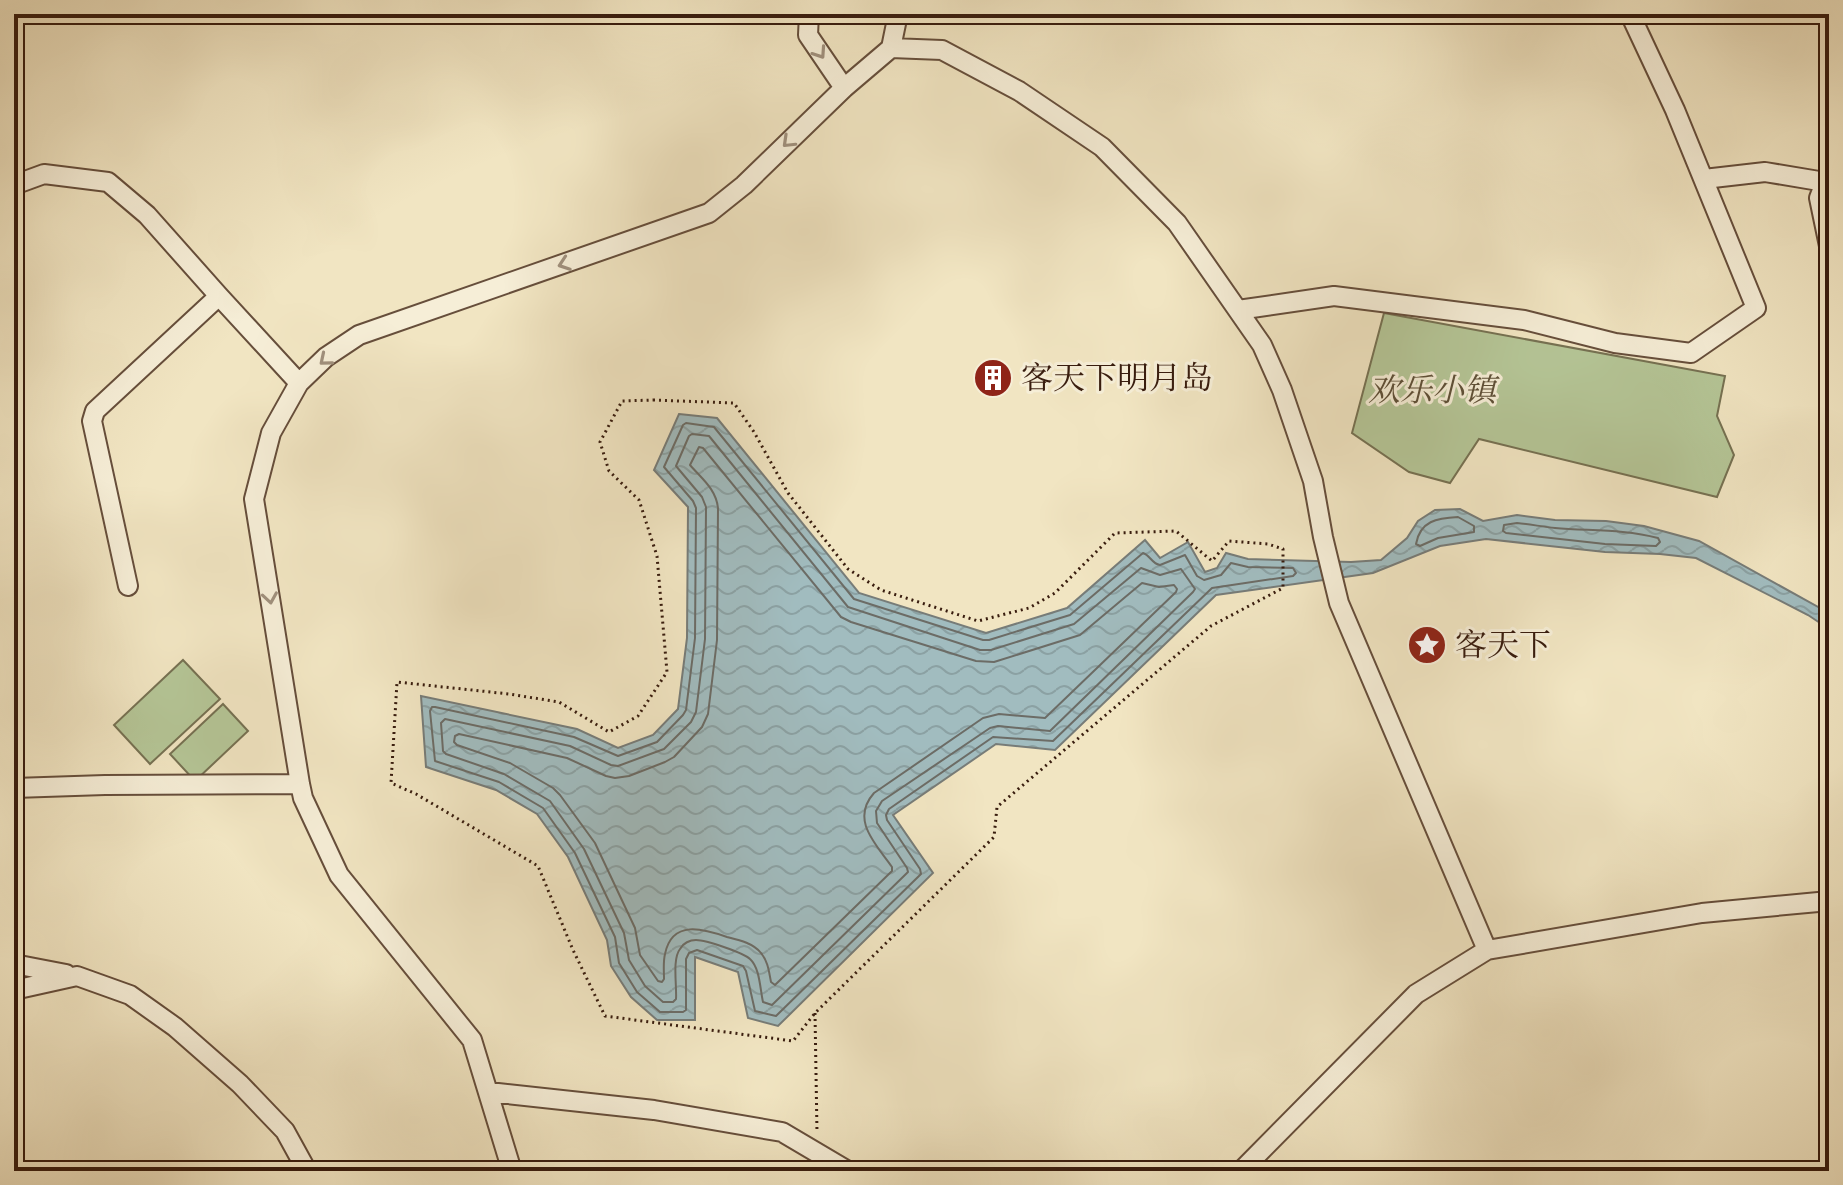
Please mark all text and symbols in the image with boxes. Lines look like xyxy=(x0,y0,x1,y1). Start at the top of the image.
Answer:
one-way arrow xyxy=(810,44,825,59)
one-way arrow xyxy=(783,133,797,147)
one-way arrow xyxy=(558,254,572,270)
one-way arrow xyxy=(319,350,334,365)
building icon: 客天下明月岛 xyxy=(972,357,1014,399)
place label: 客天下明月岛 xyxy=(1021,359,1213,403)
park label: 欢乐小镇 xyxy=(1368,371,1500,415)
one-way arrow xyxy=(261,591,278,605)
place icon: 客天下 xyxy=(1406,624,1448,666)
place label: 客天下 xyxy=(1455,626,1551,670)

